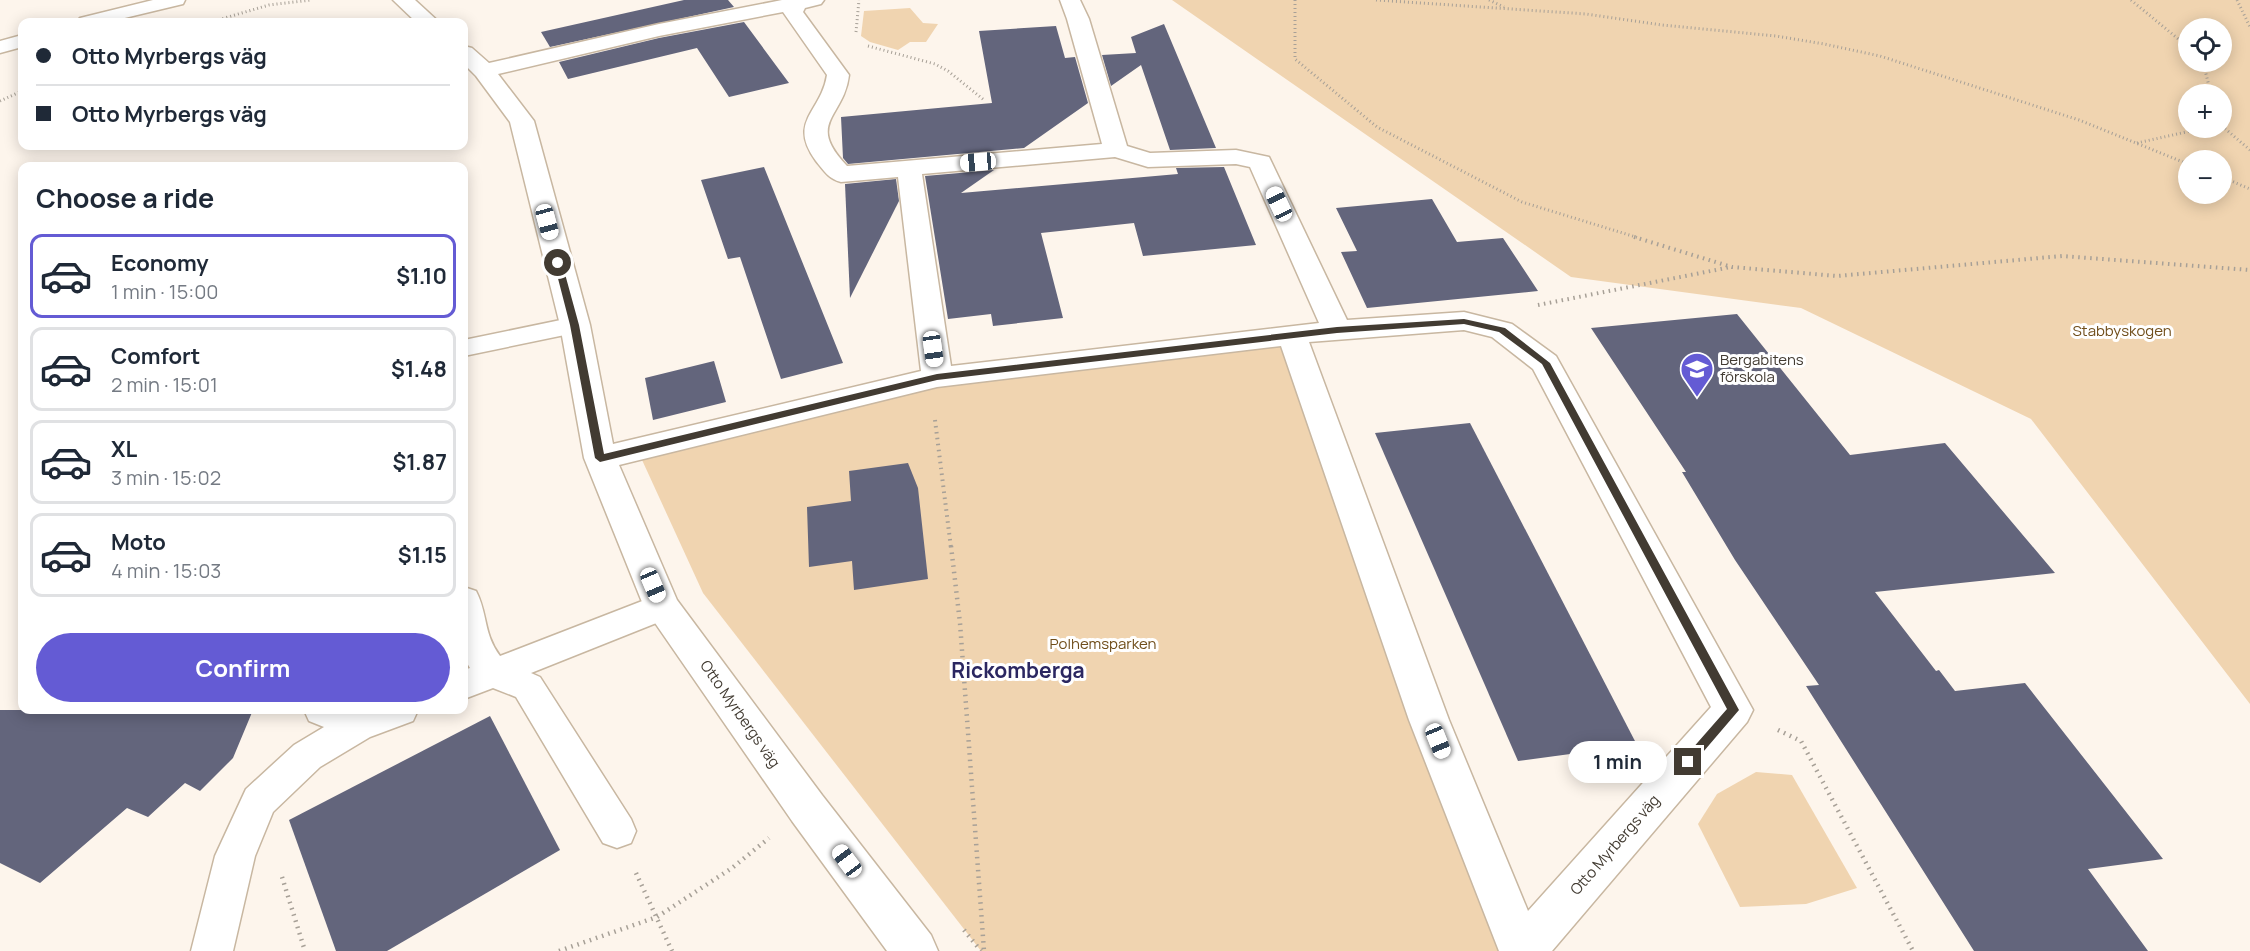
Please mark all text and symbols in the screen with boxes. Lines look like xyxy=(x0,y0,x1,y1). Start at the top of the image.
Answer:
map controls xyxy=(2178,18,2232,204)
button: locate xyxy=(2178,18,2232,72)
text: Otto Myrbergs väg xyxy=(72,41,267,71)
button: + xyxy=(2178,84,2232,138)
text: Otto Myrbergs väg xyxy=(72,99,267,129)
button: − xyxy=(2178,150,2232,204)
car xyxy=(959,151,997,173)
text: Choose a ride xyxy=(36,179,214,216)
car xyxy=(1263,184,1295,224)
car xyxy=(534,202,560,242)
text: Economy xyxy=(111,248,209,278)
icon: car xyxy=(39,249,93,303)
route start xyxy=(544,249,571,276)
text: $1.10 xyxy=(396,261,447,291)
text: 1 min · 15:00 xyxy=(111,278,219,305)
park label: Stabbyskogen xyxy=(2072,320,2172,341)
car xyxy=(922,330,944,368)
text: Comfort xyxy=(111,341,200,371)
icon: car xyxy=(39,342,93,396)
place label: Bergabitens förskola xyxy=(1720,349,1804,387)
school or university icon: Bergabitens förskola xyxy=(1679,351,1715,398)
text: $1.48 xyxy=(391,354,447,384)
text: 2 min · 15:01 xyxy=(111,371,218,398)
text: XL xyxy=(111,434,137,464)
icon: car xyxy=(39,435,93,489)
text: $1.87 xyxy=(393,447,447,477)
text: 3 min · 15:02 xyxy=(111,464,221,491)
text: Moto xyxy=(111,527,166,557)
icon: car xyxy=(39,528,93,582)
text: $1.15 xyxy=(398,540,447,570)
text: 4 min · 15:03 xyxy=(111,557,221,584)
car xyxy=(638,565,668,605)
button: Confirm xyxy=(36,633,450,702)
park label: Polhemsparken xyxy=(1050,633,1156,654)
street label: Otto Myrbergs väg xyxy=(695,656,785,772)
district label: Rickomberga xyxy=(951,656,1085,684)
car xyxy=(1423,721,1453,761)
callout: 1 min xyxy=(1568,741,1667,783)
text: 1 min xyxy=(1593,748,1642,775)
route end xyxy=(1674,748,1701,775)
street label: Otto Myrbergs väg xyxy=(1565,790,1664,899)
car xyxy=(829,841,865,881)

